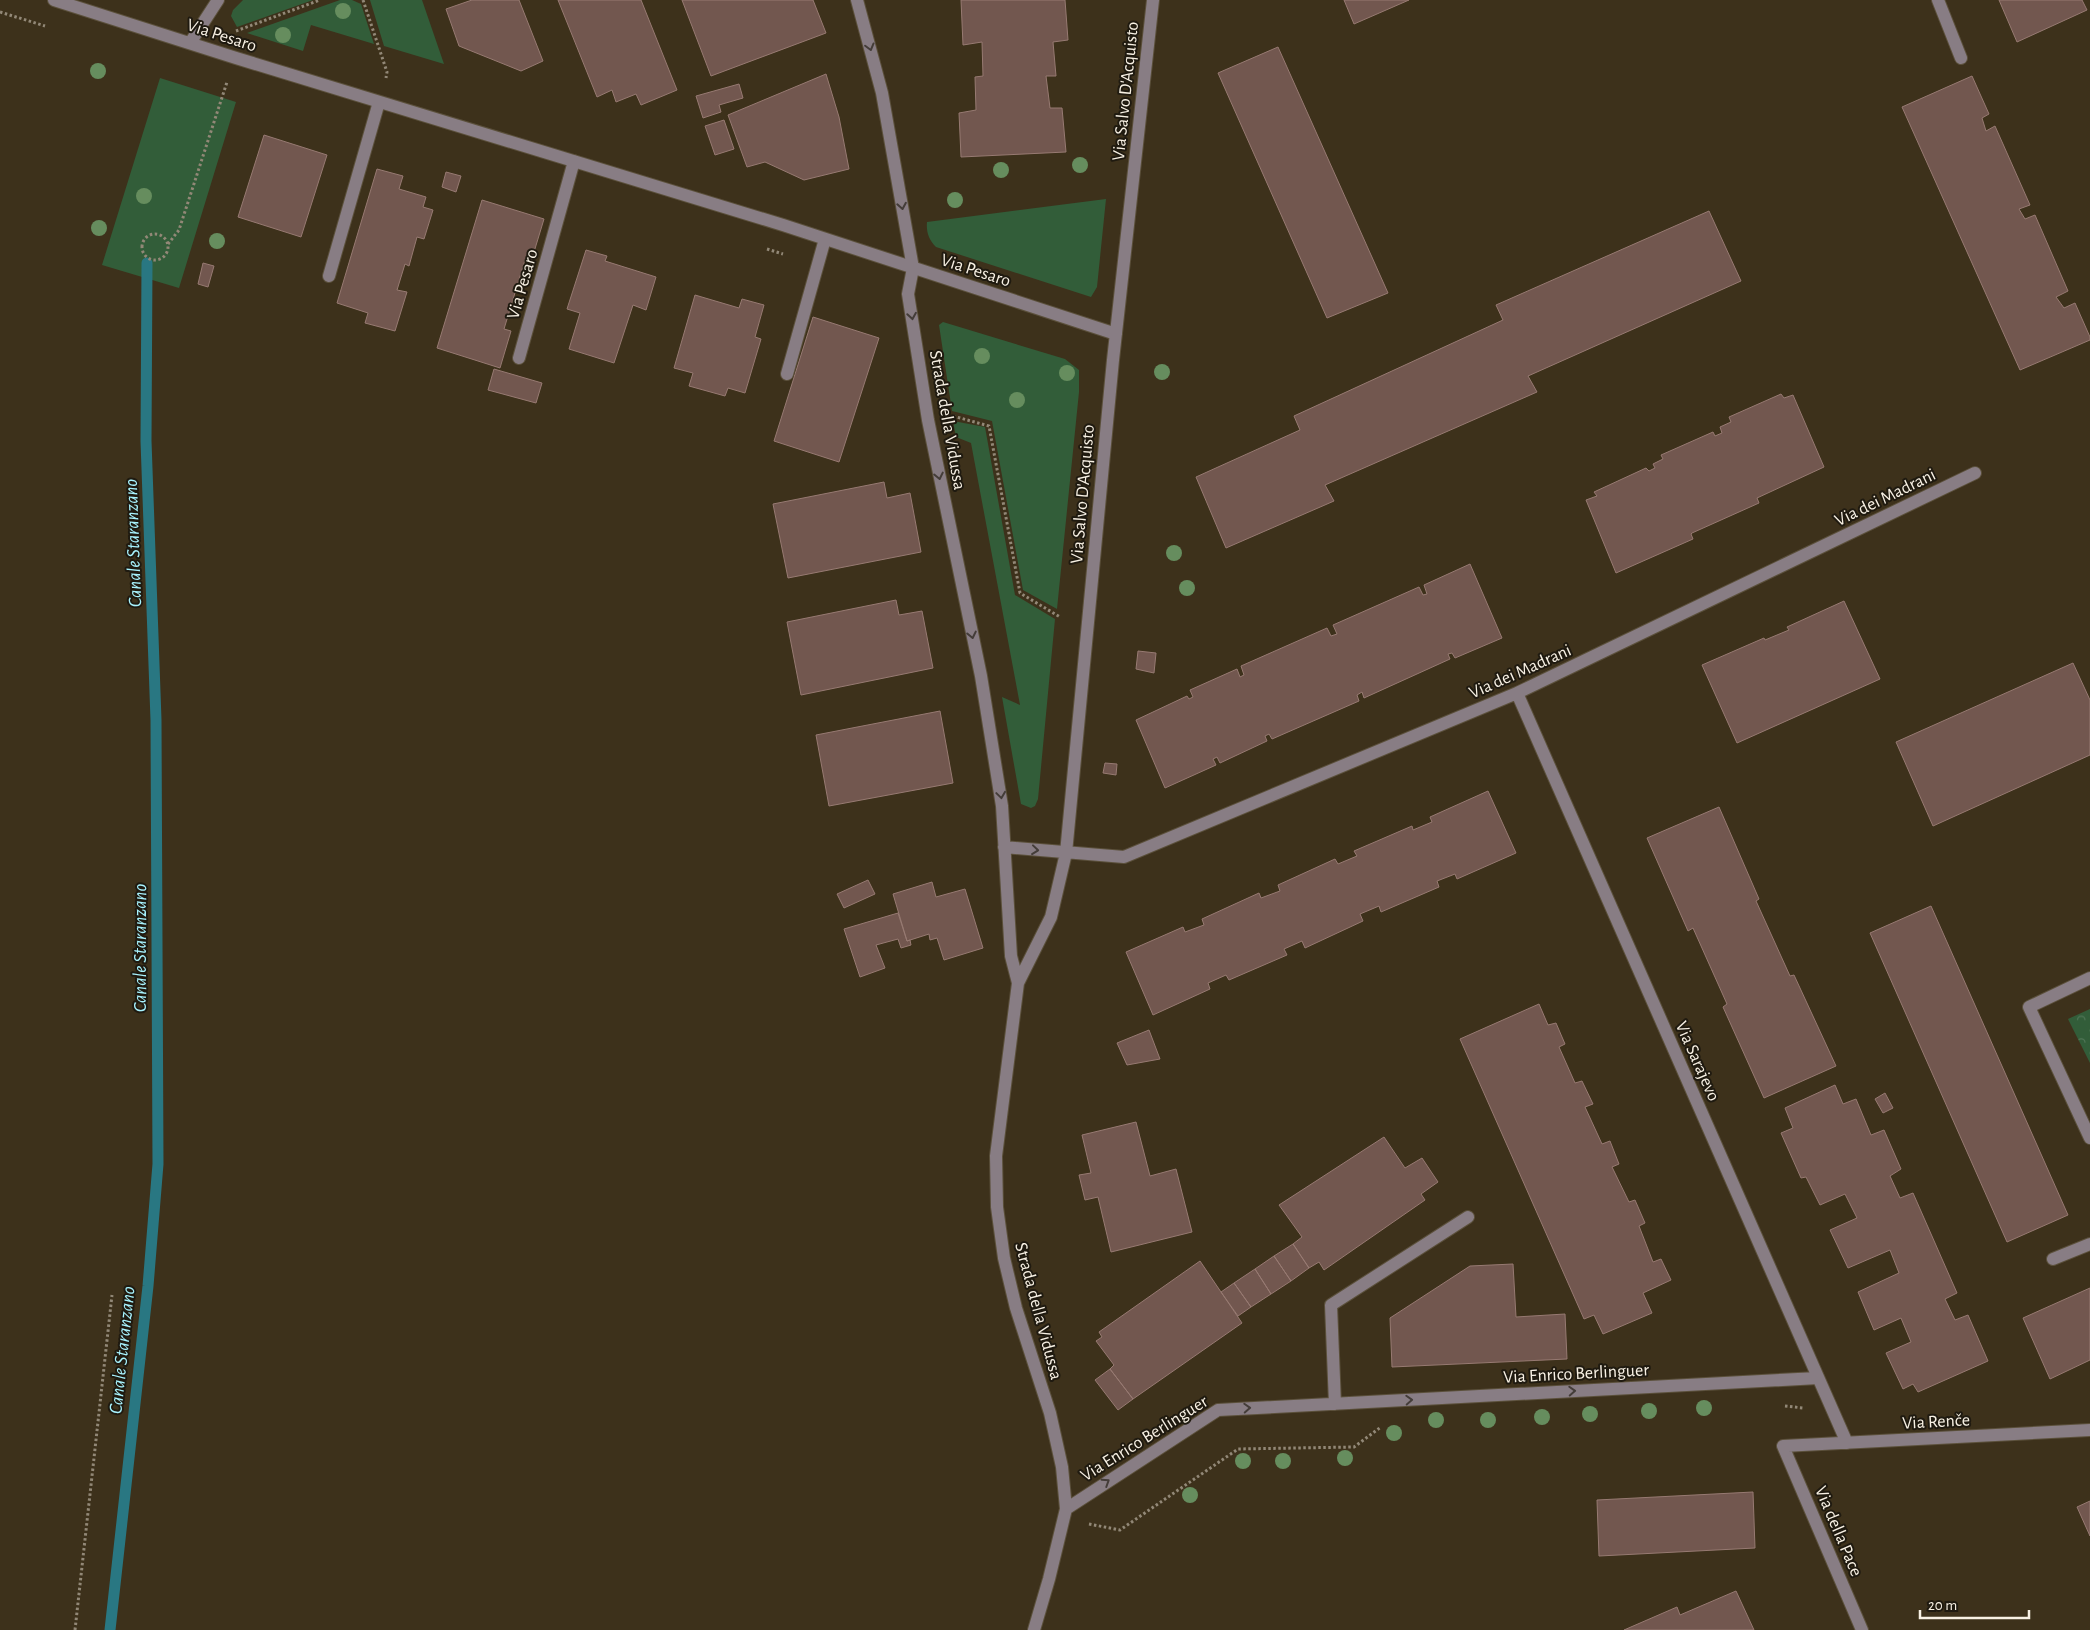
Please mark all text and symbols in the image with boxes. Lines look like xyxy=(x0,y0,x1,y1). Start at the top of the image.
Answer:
street label: Via Pesaro xyxy=(185,16,259,56)
street label: Via Salvo D'Acquisto xyxy=(1110,20,1142,162)
one-way arrow xyxy=(864,43,875,52)
one-way arrow xyxy=(896,202,906,211)
street label: Via Pesaro xyxy=(504,247,542,321)
street label: Via Pesaro xyxy=(939,251,1013,291)
one-way arrow xyxy=(906,311,916,320)
street label: Strada della Vidussa xyxy=(926,349,968,491)
street label: Via Salvo D'Acquisto xyxy=(1068,423,1098,565)
street label: Via dei Madrani xyxy=(1832,466,1939,530)
one-way arrow xyxy=(934,471,944,480)
water label: Canale Staranzano xyxy=(122,478,145,607)
one-way arrow xyxy=(966,631,977,639)
street label: Via dei Madrani xyxy=(1467,641,1574,702)
one-way arrow xyxy=(995,791,1005,799)
one-way arrow xyxy=(1031,844,1039,855)
water label: Canale Staranzano xyxy=(131,884,150,1012)
street label: Via Sarajevo xyxy=(1672,1019,1723,1104)
street label: Strada della Vidussa xyxy=(1011,1241,1065,1382)
water label: Canale Staranzano xyxy=(106,1285,139,1415)
street label: Via Enrico Berlinguer xyxy=(1503,1361,1650,1387)
one-way arrow xyxy=(1568,1385,1576,1396)
street label: Via Enrico Berlinguer xyxy=(1078,1392,1211,1485)
one-way arrow xyxy=(1406,1394,1414,1405)
one-way arrow xyxy=(1243,1403,1251,1414)
street label: Via Renče xyxy=(1902,1411,1970,1433)
one-way arrow xyxy=(1101,1479,1110,1489)
street label: Via della Pace xyxy=(1811,1484,1865,1579)
scale bar xyxy=(1920,1588,2029,1620)
text: 20 m xyxy=(1928,1598,1957,1613)

